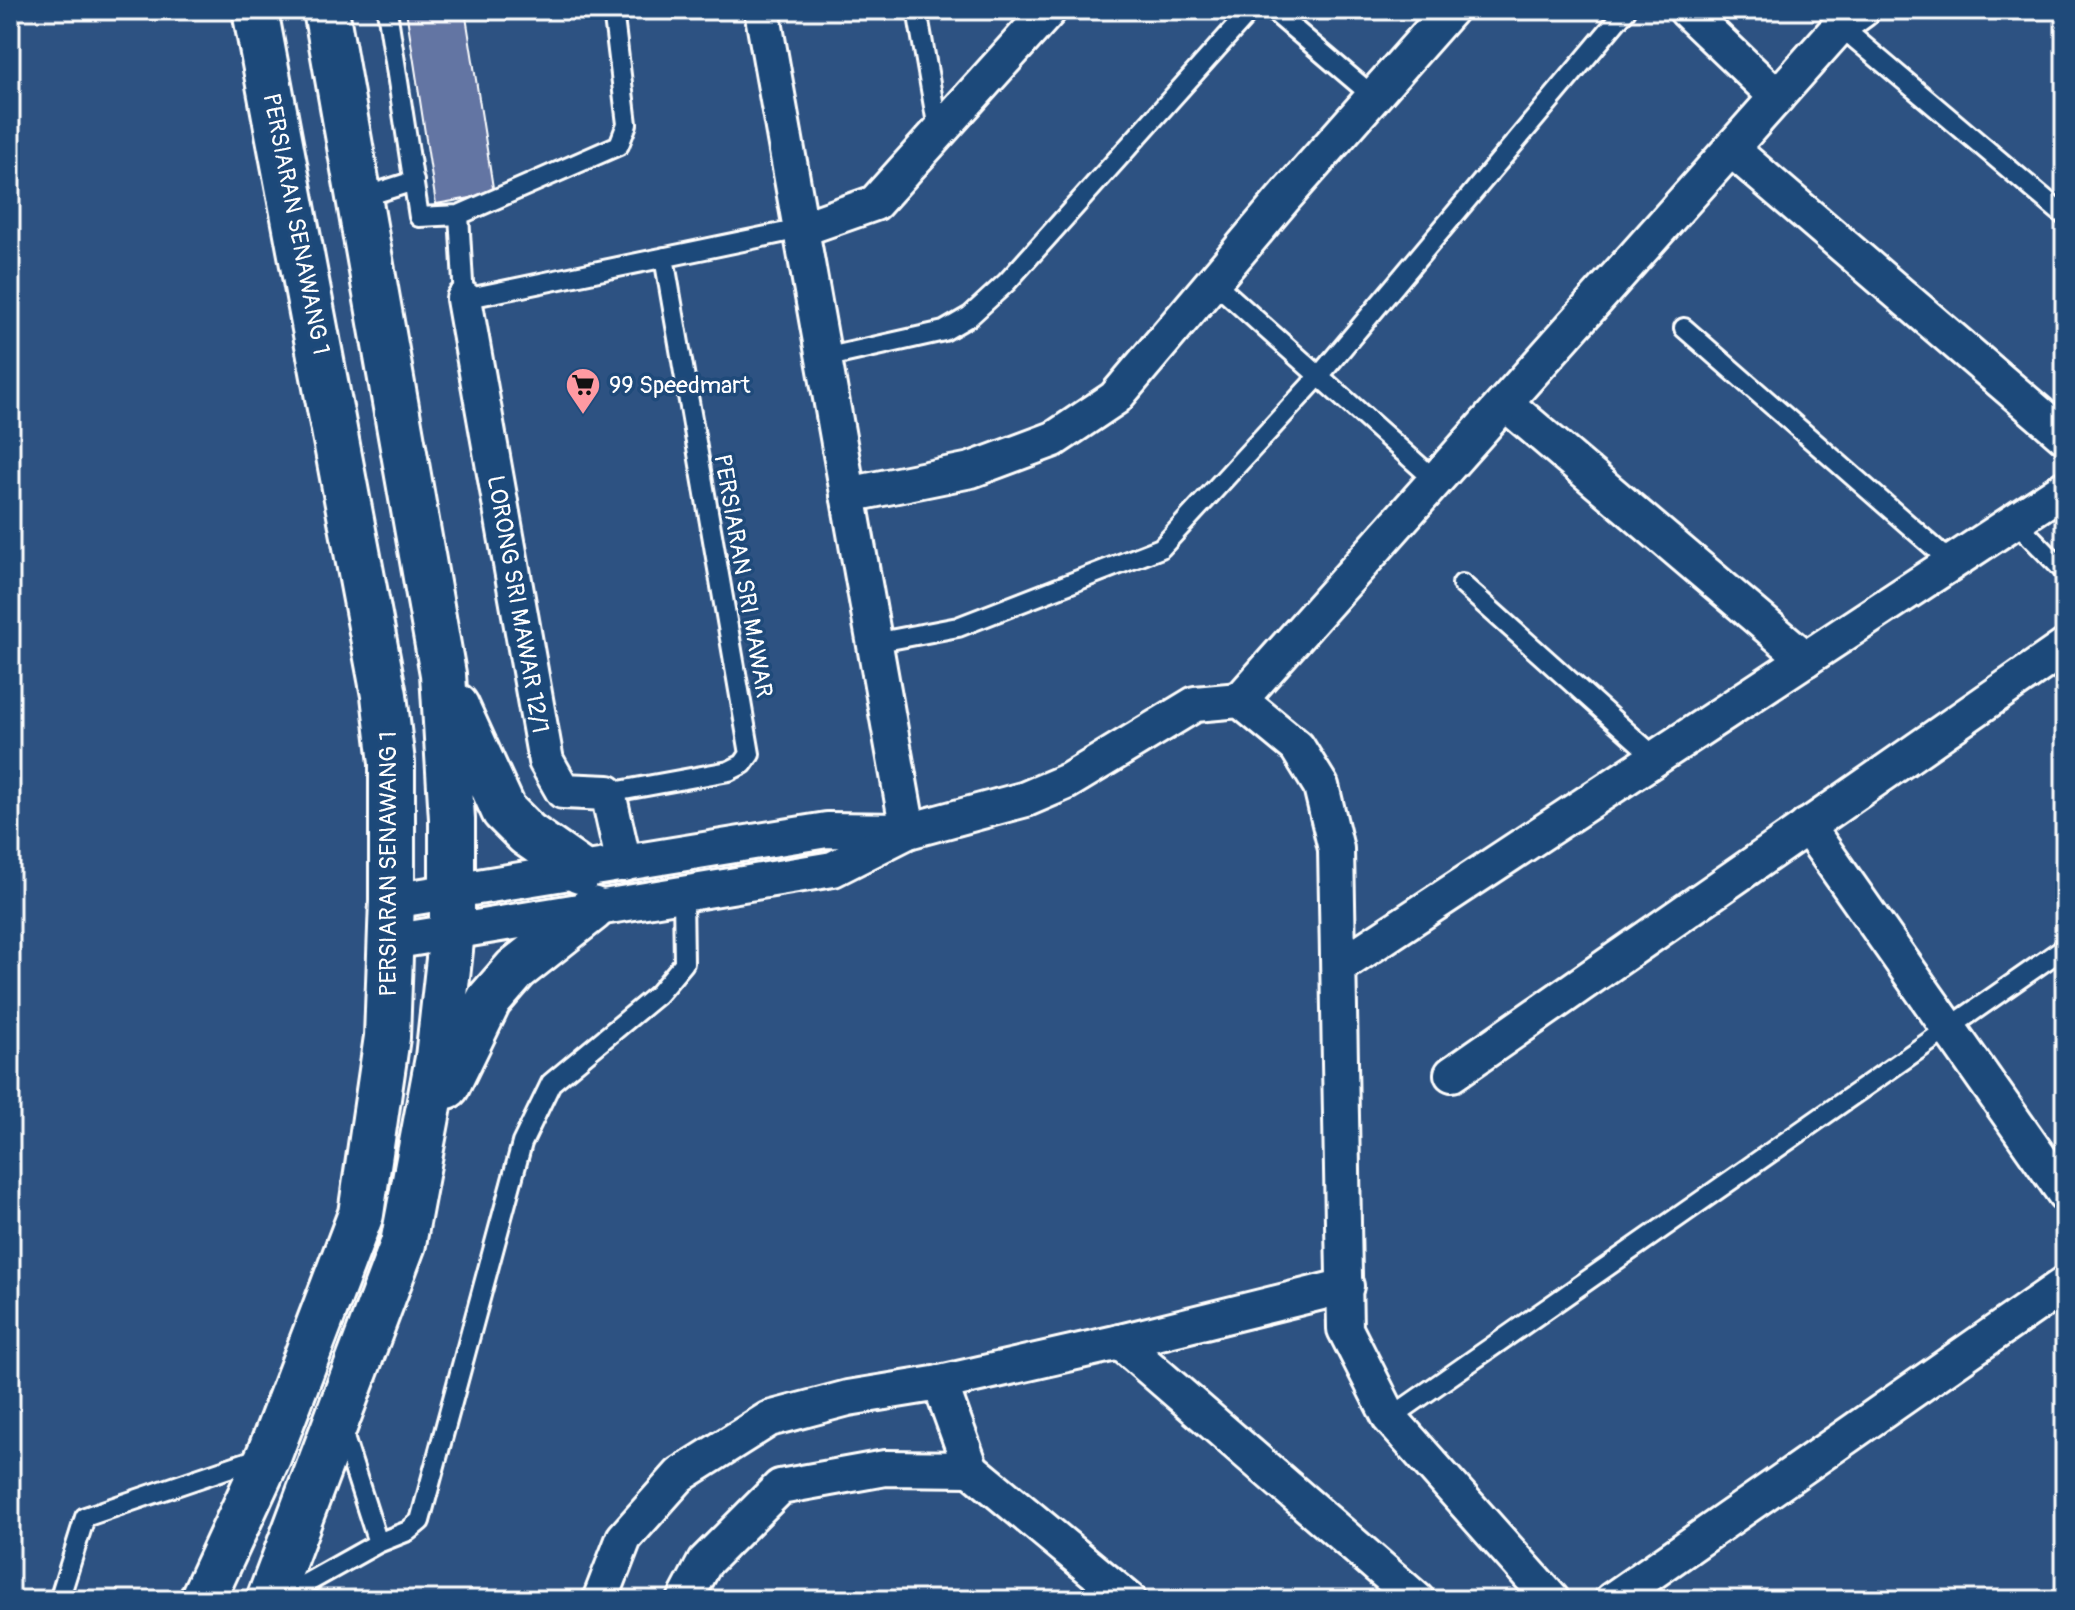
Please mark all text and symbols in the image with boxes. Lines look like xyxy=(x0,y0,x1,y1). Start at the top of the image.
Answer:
street label: PERSIARAN SENAWANG 1 xyxy=(256,91,336,357)
supermarket icon: 99 Speedmart xyxy=(564,366,602,416)
place label: 99 Speedmart xyxy=(609,371,751,400)
street label: PERSIARAN SRI MAWAR xyxy=(707,452,779,700)
street label: LORONG SRI MAWAR 12/1 xyxy=(481,473,555,735)
street label: PERSIARAN SENAWANG 1 xyxy=(374,731,403,997)

